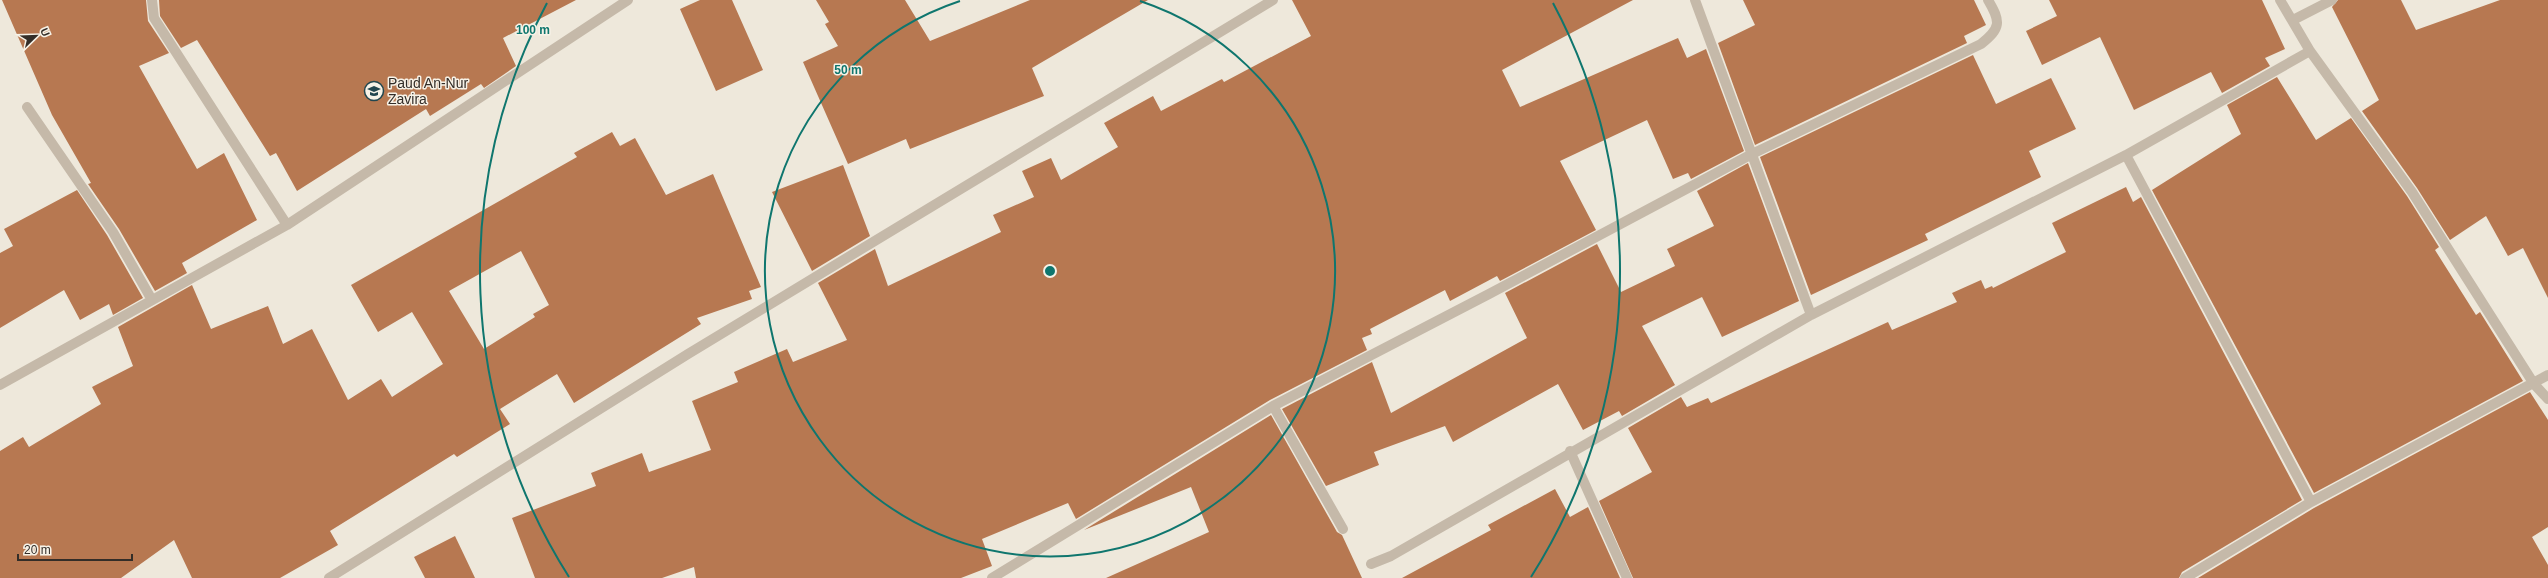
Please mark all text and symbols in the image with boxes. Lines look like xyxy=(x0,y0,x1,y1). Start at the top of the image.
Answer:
north arrow xyxy=(16,16,56,56)
text: 100 m xyxy=(516,23,550,37)
text: U xyxy=(38,26,52,38)
text: 50 m xyxy=(834,63,862,77)
place label: Paud An-Nur Zavira xyxy=(388,75,468,107)
school or university icon: Paud An-Nur Zavira xyxy=(363,80,385,102)
centre of rings xyxy=(1043,264,1057,278)
scale bar xyxy=(18,536,132,562)
text: 20 m xyxy=(24,543,51,557)

